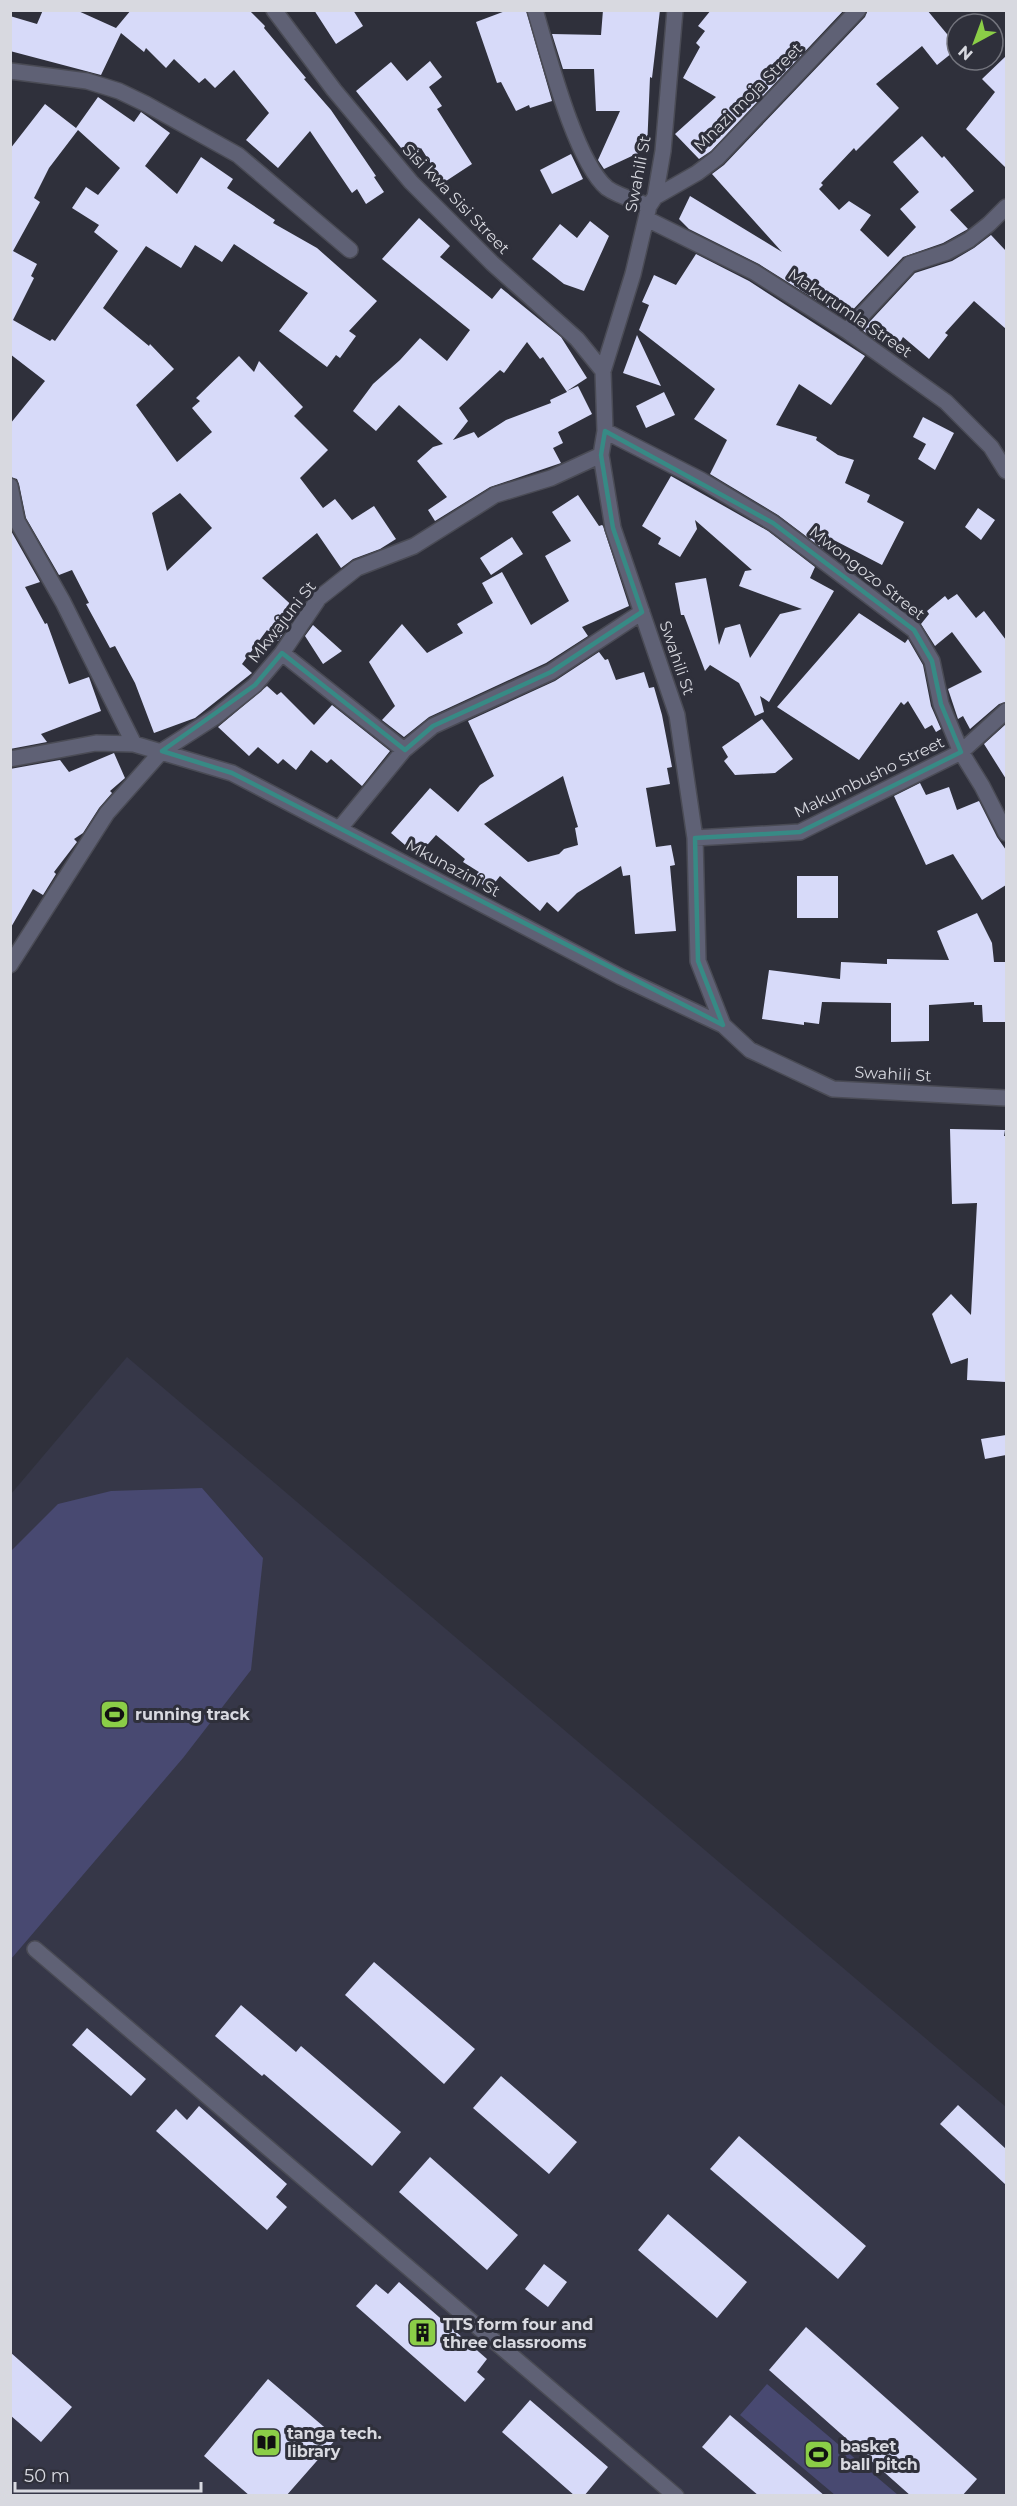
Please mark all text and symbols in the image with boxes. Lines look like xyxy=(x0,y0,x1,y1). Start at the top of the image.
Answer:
north arrow xyxy=(945,12,1005,72)
street label: Mnazi moja Street xyxy=(690,38,807,155)
text: N xyxy=(954,42,977,64)
street label: Swahili St xyxy=(621,134,655,214)
street label: Sisi kwa Sisi Street xyxy=(399,140,514,258)
street label: Makurumla Street xyxy=(784,264,916,362)
street label: Mwongozo Street xyxy=(805,522,929,624)
street label: Mkwajuni St xyxy=(244,577,320,667)
street label: Swahili St xyxy=(655,618,699,698)
street label: Makumbusho Street xyxy=(791,732,948,822)
street label: Mkunazini St xyxy=(403,835,504,901)
street label: Swahili St xyxy=(854,1062,933,1086)
sports icon: running track xyxy=(98,1698,130,1730)
place label: running track xyxy=(135,1705,250,1724)
place label: TTS form four and three classrooms xyxy=(443,2315,593,2352)
building icon: TTS form four and three classrooms xyxy=(406,2317,438,2349)
place label: tanga tech. library xyxy=(287,2424,382,2461)
library icon: tanga tech. library xyxy=(250,2426,282,2458)
place label: basket ball pitch xyxy=(840,2437,918,2474)
sports icon: basket ball pitch xyxy=(803,2439,835,2471)
scale bar xyxy=(15,2455,201,2493)
text: 50 m xyxy=(24,2465,70,2487)

